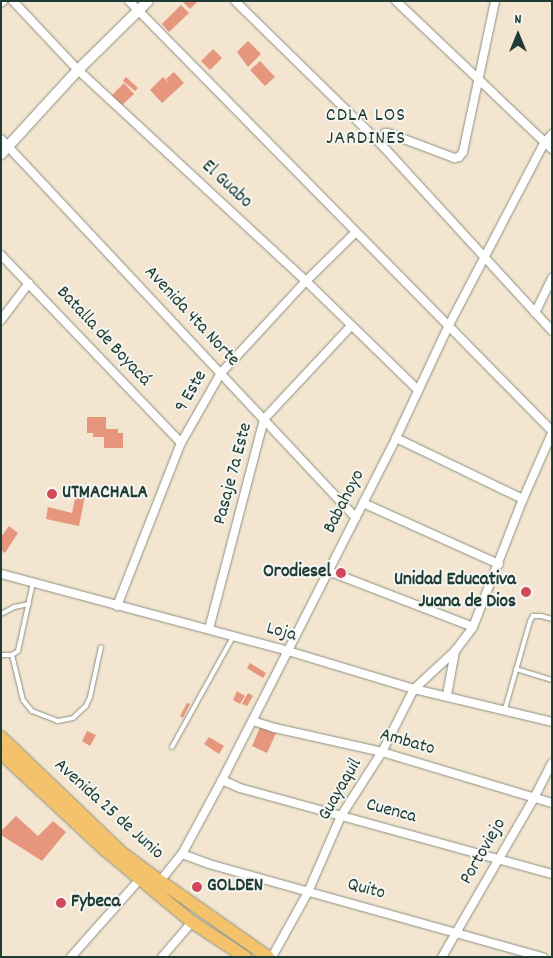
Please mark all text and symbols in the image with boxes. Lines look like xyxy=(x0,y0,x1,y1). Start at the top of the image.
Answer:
north arrow xyxy=(493,10,543,60)
text: N xyxy=(515,10,521,30)
district label: CDLA LOS JARDINES xyxy=(325,105,407,152)
street label: El Guabo xyxy=(196,156,256,214)
street label: Avenida 4ta Norte xyxy=(139,262,243,372)
street label: Batalla de Boyacá xyxy=(51,282,155,392)
street label: 9 Este xyxy=(171,367,213,417)
street label: Pasaje 7a Este xyxy=(209,420,259,528)
street label: Babahoyo xyxy=(319,466,371,538)
place label: UTMACHALA xyxy=(62,483,148,505)
marker: UTMACHALA xyxy=(46,488,58,500)
place label: Orodiesel xyxy=(263,562,331,584)
marker: Orodiesel xyxy=(335,567,347,579)
place label: Unidad Educativa Juana de Dios xyxy=(394,570,516,614)
marker: Unidad Educativa Juana de Dios xyxy=(520,586,532,598)
street label: Loja xyxy=(264,618,298,648)
street label: Ambato xyxy=(377,724,437,762)
street label: Avenida 25 de Junio xyxy=(48,755,168,865)
street label: Guayaquil xyxy=(314,755,368,825)
street label: Cuenca xyxy=(363,794,419,830)
street label: Portoviejo xyxy=(456,815,512,889)
street label: Quito xyxy=(345,874,387,906)
place label: GOLDEN xyxy=(207,876,263,898)
marker: GOLDEN xyxy=(191,881,203,893)
place label: Fybeca xyxy=(71,892,120,914)
marker: Fybeca xyxy=(55,897,67,909)

